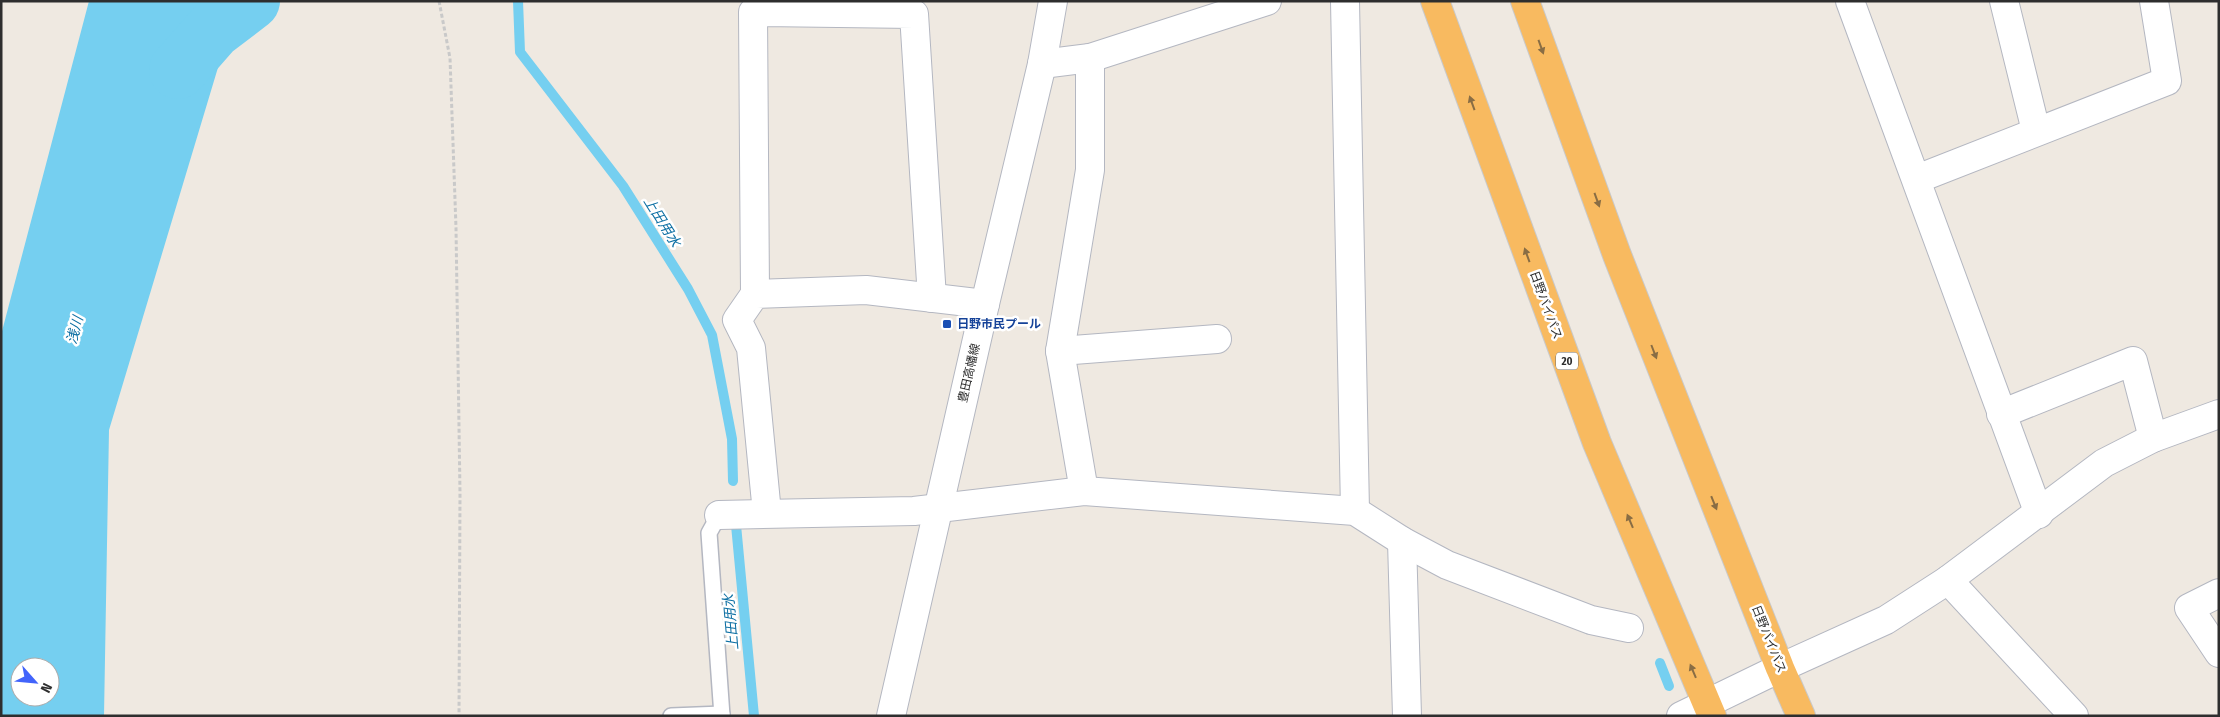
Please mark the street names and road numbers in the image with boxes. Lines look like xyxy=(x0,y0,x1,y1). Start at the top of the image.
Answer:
street label: 日野バイパス xyxy=(1527,269,1565,341)
street label: 豊田高幡線 xyxy=(955,342,983,404)
road number: 20 xyxy=(1556,352,1578,370)
street label: 日野バイパス xyxy=(1749,603,1789,675)

